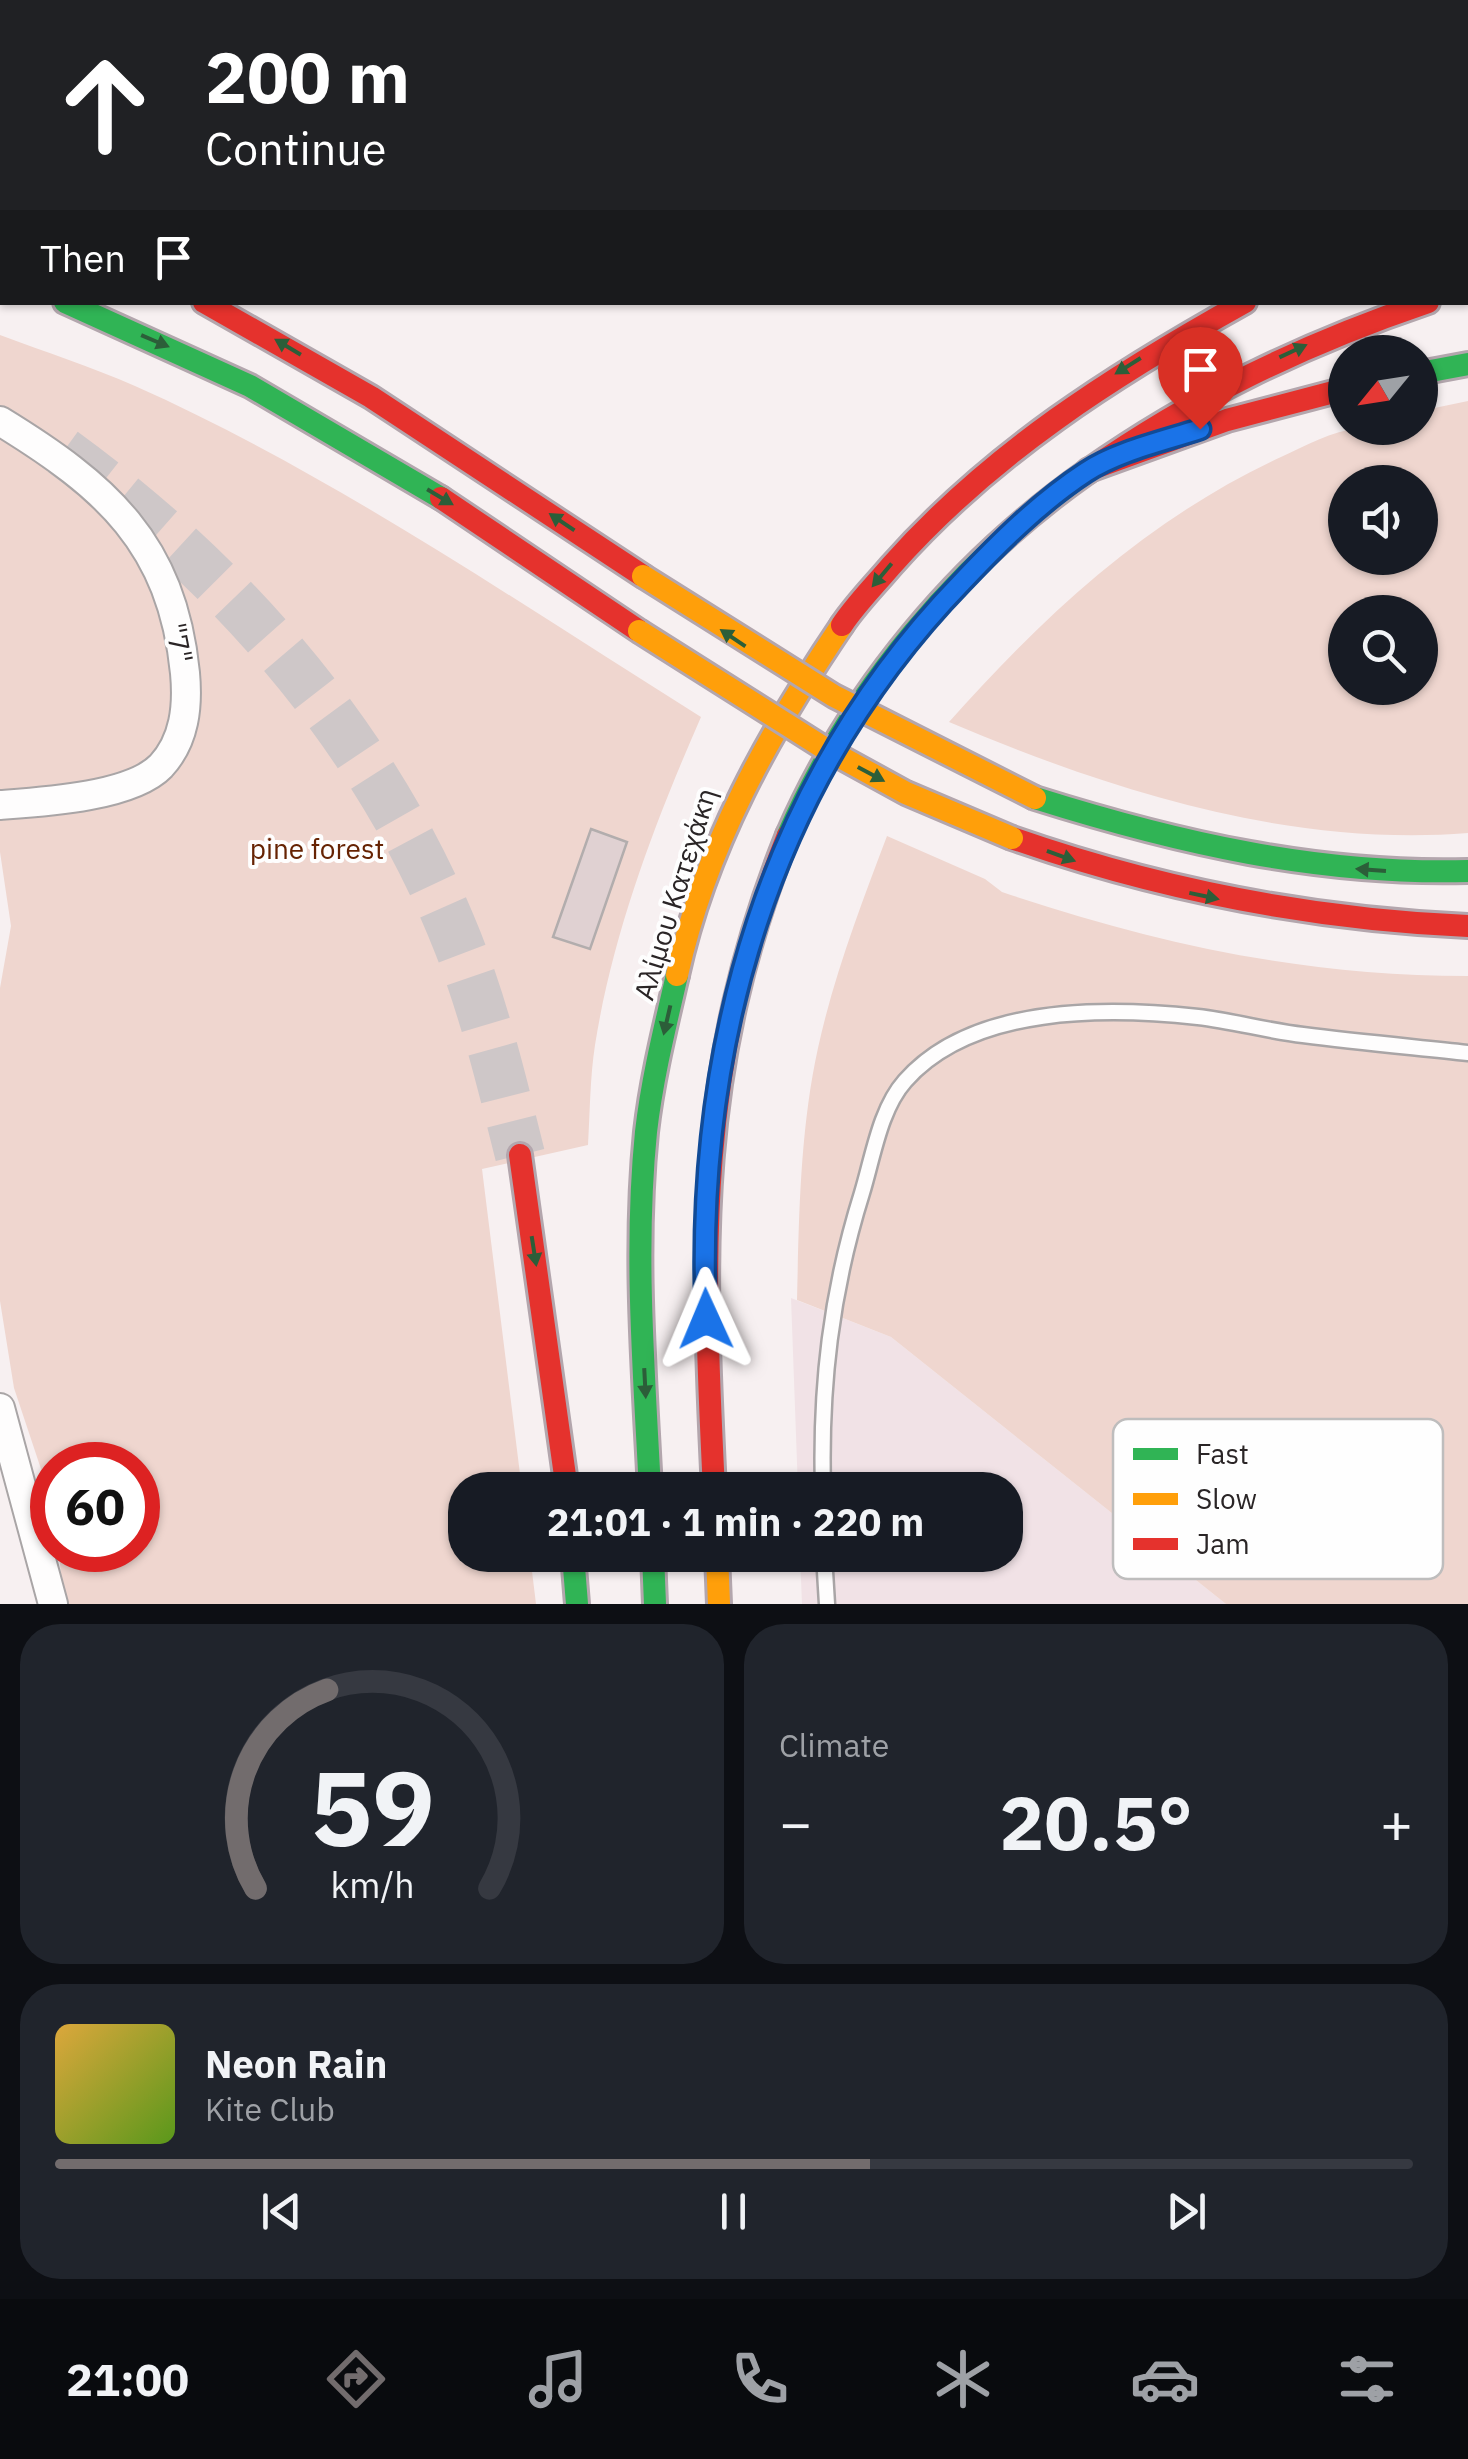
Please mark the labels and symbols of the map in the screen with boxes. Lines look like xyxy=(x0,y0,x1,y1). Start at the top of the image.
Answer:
pin xyxy=(1158,327,1243,430)
one-way arrow xyxy=(140,333,170,349)
north arrow xyxy=(1328,335,1438,445)
one-way arrow xyxy=(274,339,302,356)
one-way arrow xyxy=(1279,342,1308,359)
one-way arrow xyxy=(1114,356,1142,374)
one-way arrow xyxy=(426,488,454,505)
one-way arrow xyxy=(549,513,576,531)
one-way arrow xyxy=(872,563,893,588)
street label: "7" xyxy=(157,620,201,666)
one-way arrow xyxy=(720,628,747,648)
one-way arrow xyxy=(857,765,886,782)
street label: Αλίμου Κατεχάκη xyxy=(625,783,724,1004)
park label: pine forest xyxy=(250,830,384,867)
one-way arrow xyxy=(1046,849,1076,864)
one-way arrow xyxy=(1354,862,1386,878)
one-way arrow xyxy=(1189,889,1220,904)
one-way arrow xyxy=(659,1005,674,1036)
one-way arrow xyxy=(527,1236,543,1268)
position arrow xyxy=(654,1267,758,1371)
one-way arrow xyxy=(637,1367,653,1399)
legend xyxy=(1113,1419,1443,1579)
text: Fast xyxy=(1196,1435,1249,1472)
speed limit sign: 60 xyxy=(30,1442,160,1572)
text: Slow xyxy=(1196,1480,1257,1517)
text: Jam xyxy=(1196,1525,1250,1562)

